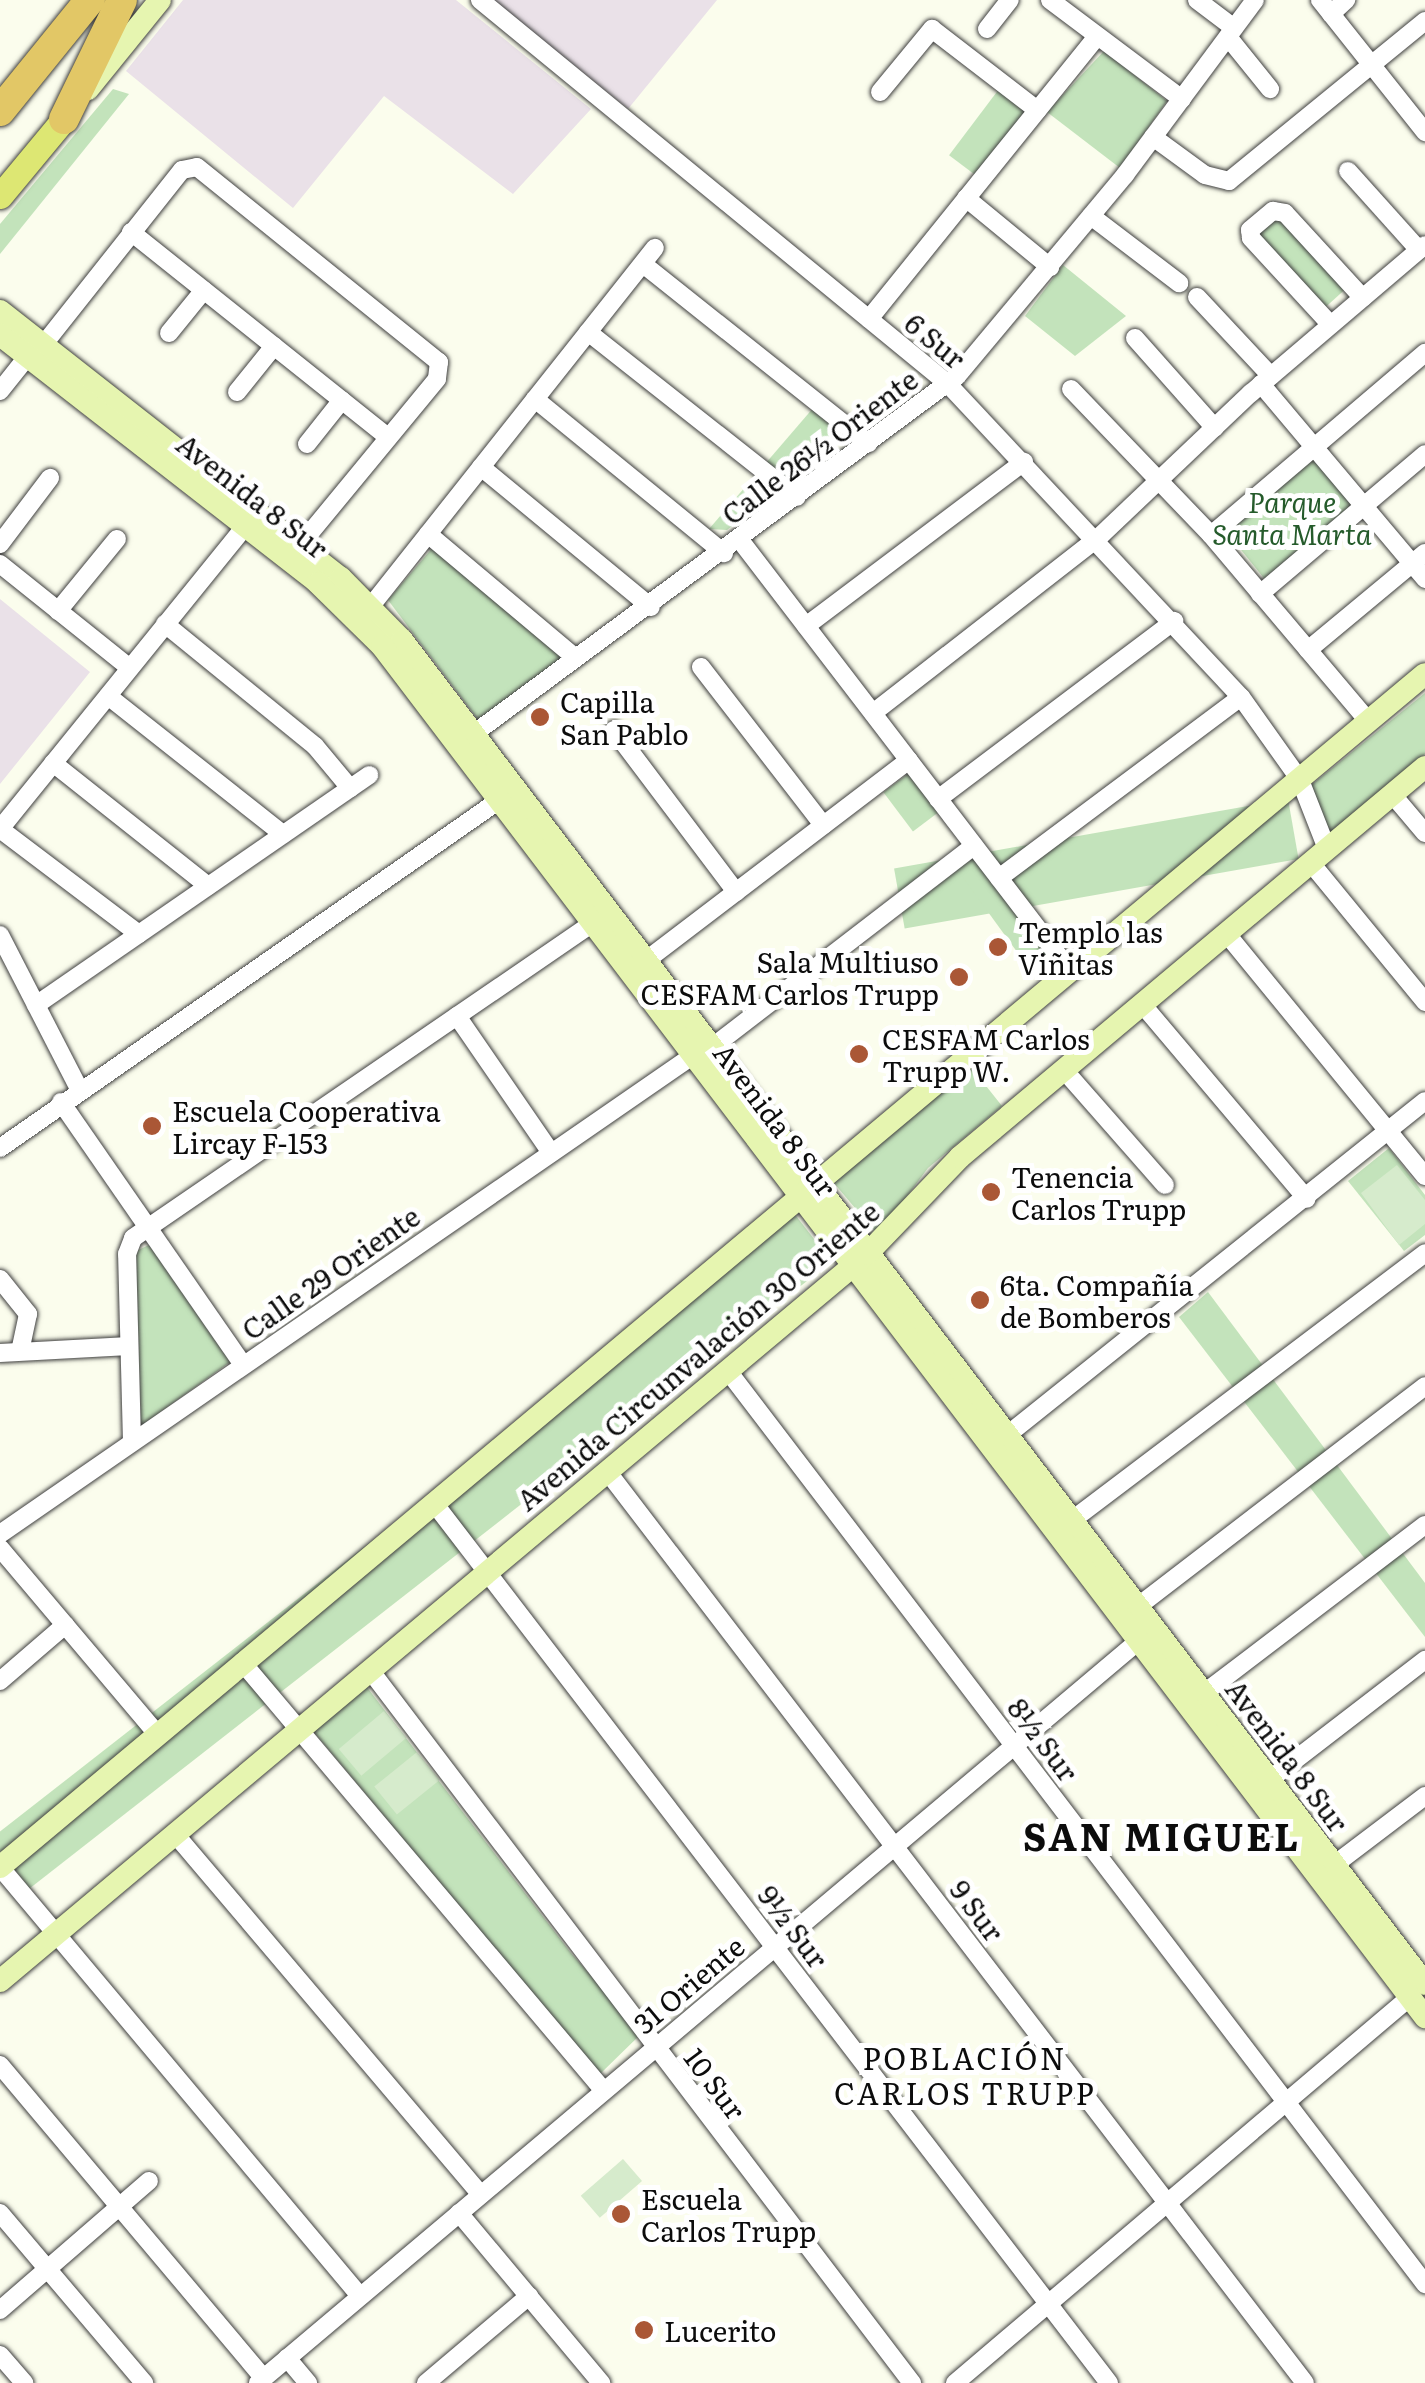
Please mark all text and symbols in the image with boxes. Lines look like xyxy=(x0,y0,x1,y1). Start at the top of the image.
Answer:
street label: 6 Sur xyxy=(899,305,973,375)
street label: Calle 26½ Oriente xyxy=(715,362,923,530)
street label: Avenida 8 Sur xyxy=(171,426,335,564)
park label: Parque Santa Marta xyxy=(1212,484,1372,550)
place label: Capilla San Pablo xyxy=(560,684,689,750)
marker: Capilla San Pablo xyxy=(529,706,551,728)
place label: Templo las Viñitas xyxy=(1018,914,1163,980)
marker: Templo las Viñitas xyxy=(987,936,1009,958)
place label: Sala Multiuso CESFAM Carlos Trupp xyxy=(641,944,939,1010)
marker: Sala Multiuso CESFAM Carlos Trupp xyxy=(948,966,970,988)
place label: CESFAM Carlos Trupp W. xyxy=(882,1021,1090,1087)
street label: Avenida 8 Sur xyxy=(708,1036,844,1202)
marker: CESFAM Carlos Trupp W. xyxy=(846,1041,872,1067)
place label: Escuela Cooperativa Lircay F-153 xyxy=(172,1093,441,1159)
marker: Escuela Cooperativa Lircay F-153 xyxy=(141,1115,163,1137)
place label: Tenencia Carlos Trupp xyxy=(1011,1159,1186,1225)
marker: Tenencia Carlos Trupp xyxy=(980,1181,1002,1203)
street label: Avenida Circunvalación 30 Oriente xyxy=(509,1194,885,1516)
street label: Calle 29 Oriente xyxy=(235,1198,425,1346)
place label: 6ta. Compañía de Bomberos xyxy=(1000,1267,1194,1333)
marker: 6ta. Compañía de Bomberos xyxy=(969,1289,991,1311)
street label: Avenida 8 Sur xyxy=(1220,1672,1356,1838)
street label: 8½ Sur xyxy=(1002,1691,1086,1787)
district label: SAN MIGUEL xyxy=(1023,1812,1301,1858)
street label: 9 Sur xyxy=(944,1873,1012,1947)
street label: 9½ Sur xyxy=(752,1878,836,1974)
street label: 31 Oriente xyxy=(626,1928,750,2040)
district label: POBLACIÓN CARLOS TRUPP xyxy=(834,2039,1096,2110)
street label: 10 Sur xyxy=(678,2041,754,2125)
place label: Escuela Carlos Trupp xyxy=(641,2181,816,2247)
marker: Escuela Carlos Trupp xyxy=(610,2203,632,2225)
place label: Lucerito xyxy=(664,2313,776,2347)
marker: Lucerito xyxy=(633,2319,655,2341)

